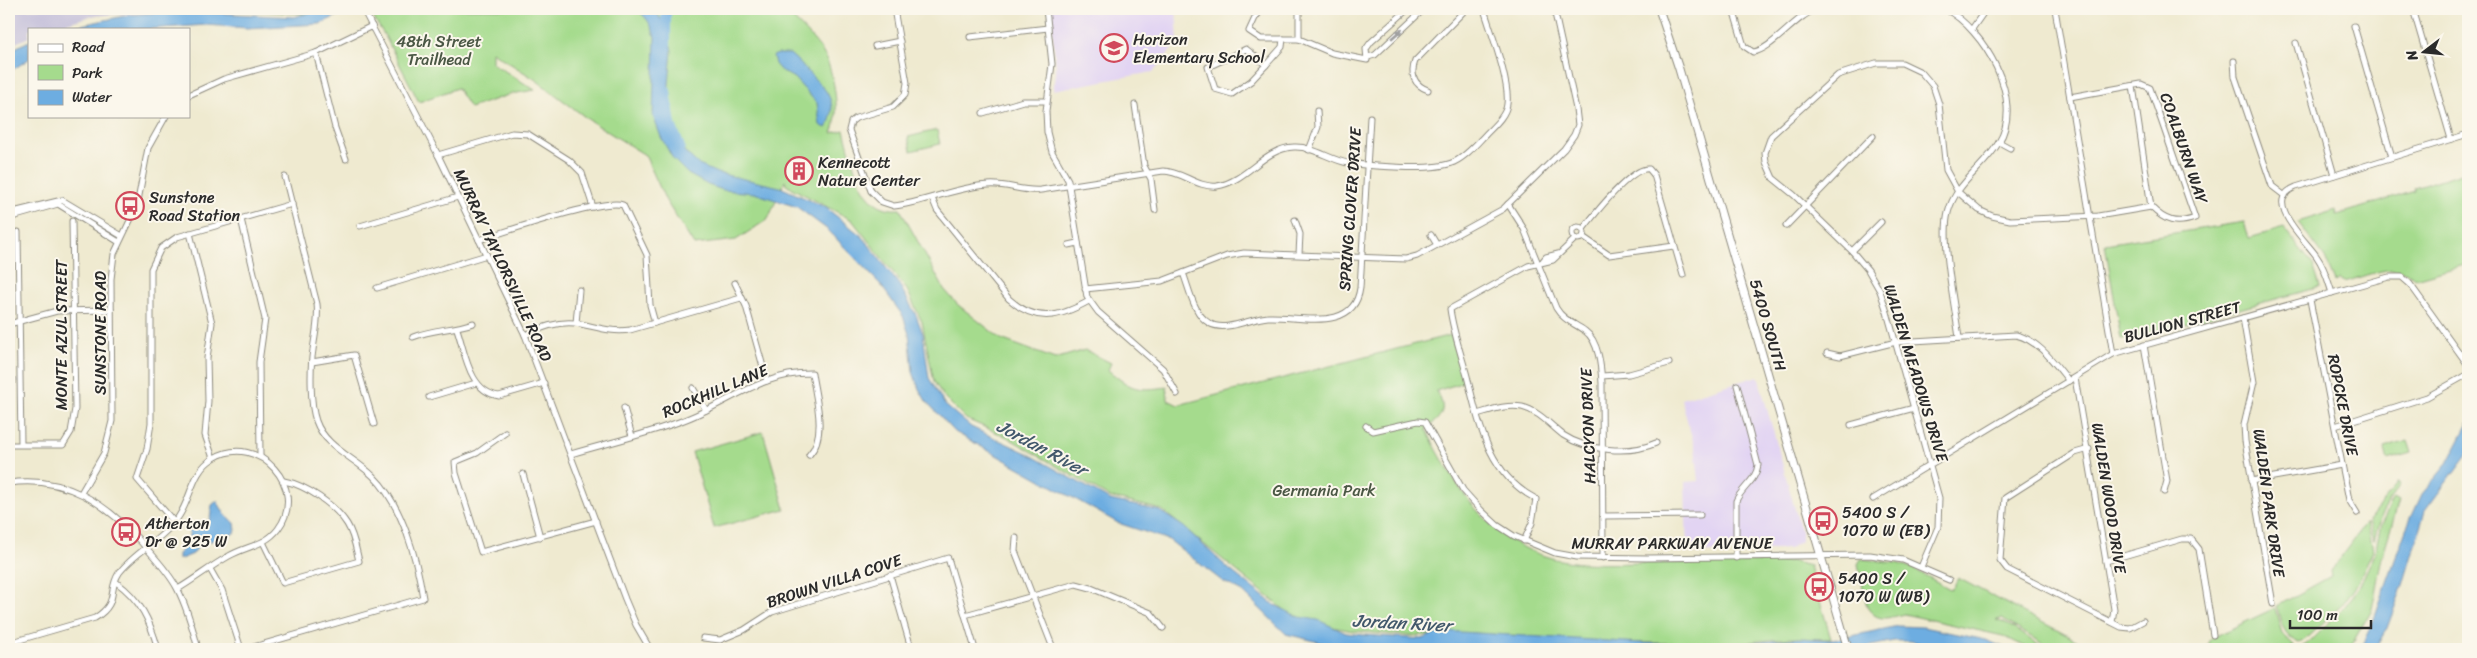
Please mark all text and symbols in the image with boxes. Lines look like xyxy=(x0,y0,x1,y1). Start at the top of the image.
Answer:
place label: Horizon Elementary School xyxy=(1133,25,1265,72)
park label: 48th Street Trailhead xyxy=(396,27,482,74)
legend xyxy=(28,28,190,118)
one-way arrow xyxy=(1390,28,1402,40)
north arrow xyxy=(2400,28,2450,78)
school or university icon: Horizon Elementary School xyxy=(1099,33,1129,63)
text: Road xyxy=(72,34,105,60)
text: N xyxy=(2399,47,2426,65)
text: Park xyxy=(72,60,103,86)
text: Water xyxy=(72,84,112,110)
street label: COALBURN WAY xyxy=(2151,89,2217,209)
street label: SPRING CLOVER DRIVE xyxy=(1330,125,1370,292)
place label: Kennecott Nature Center xyxy=(818,148,921,195)
building icon: Kennecott Nature Center xyxy=(784,156,814,186)
street label: MURRAY TAYLORSVILLE ROAD xyxy=(445,163,561,367)
place label: Sunstone Road Station xyxy=(149,183,241,230)
bus stop icon: Sunstone Road Station xyxy=(115,191,145,221)
street label: MONTE AZUL STREET xyxy=(47,259,76,410)
street label: SUNSTONE ROAD xyxy=(86,271,115,395)
street label: 5400 SOUTH xyxy=(1741,275,1795,375)
street label: WALDEN MEADOWS DRIVE xyxy=(1875,280,1957,467)
street label: BULLION STREET xyxy=(2120,292,2245,352)
street label: ROPCKE DRIVE xyxy=(2319,352,2367,459)
street label: ROCKHILL LANE xyxy=(657,355,774,426)
street label: HALCYON DRIVE xyxy=(1571,366,1605,484)
water label: Jordan River xyxy=(991,411,1096,487)
street label: WALDEN WOOD DRIVE xyxy=(2083,421,2135,577)
street label: WALDEN PARK DRIVE xyxy=(2244,427,2294,580)
park label: Germania Park xyxy=(1272,476,1376,505)
place label: 5400 S / 1070 W (EB) xyxy=(1842,498,1931,545)
bus stop icon: 5400 S / 1070 W (EB) xyxy=(1808,506,1838,536)
place label: Atherton Dr @ 925 W xyxy=(144,509,228,556)
bus stop icon: Atherton Dr @ 925 W xyxy=(111,517,141,547)
street label: MURRAY PARKWAY AVENUE xyxy=(1572,529,1774,558)
street label: BROWN VILLA COVE xyxy=(763,545,906,617)
place label: 5400 S / 1070 W (WB) xyxy=(1838,564,1930,611)
bus stop icon: 5400 S / 1070 W (WB) xyxy=(1804,572,1834,602)
scale bar xyxy=(2290,598,2371,630)
text: 100 m xyxy=(2297,602,2338,628)
water label: Jordan River xyxy=(1352,604,1456,642)

